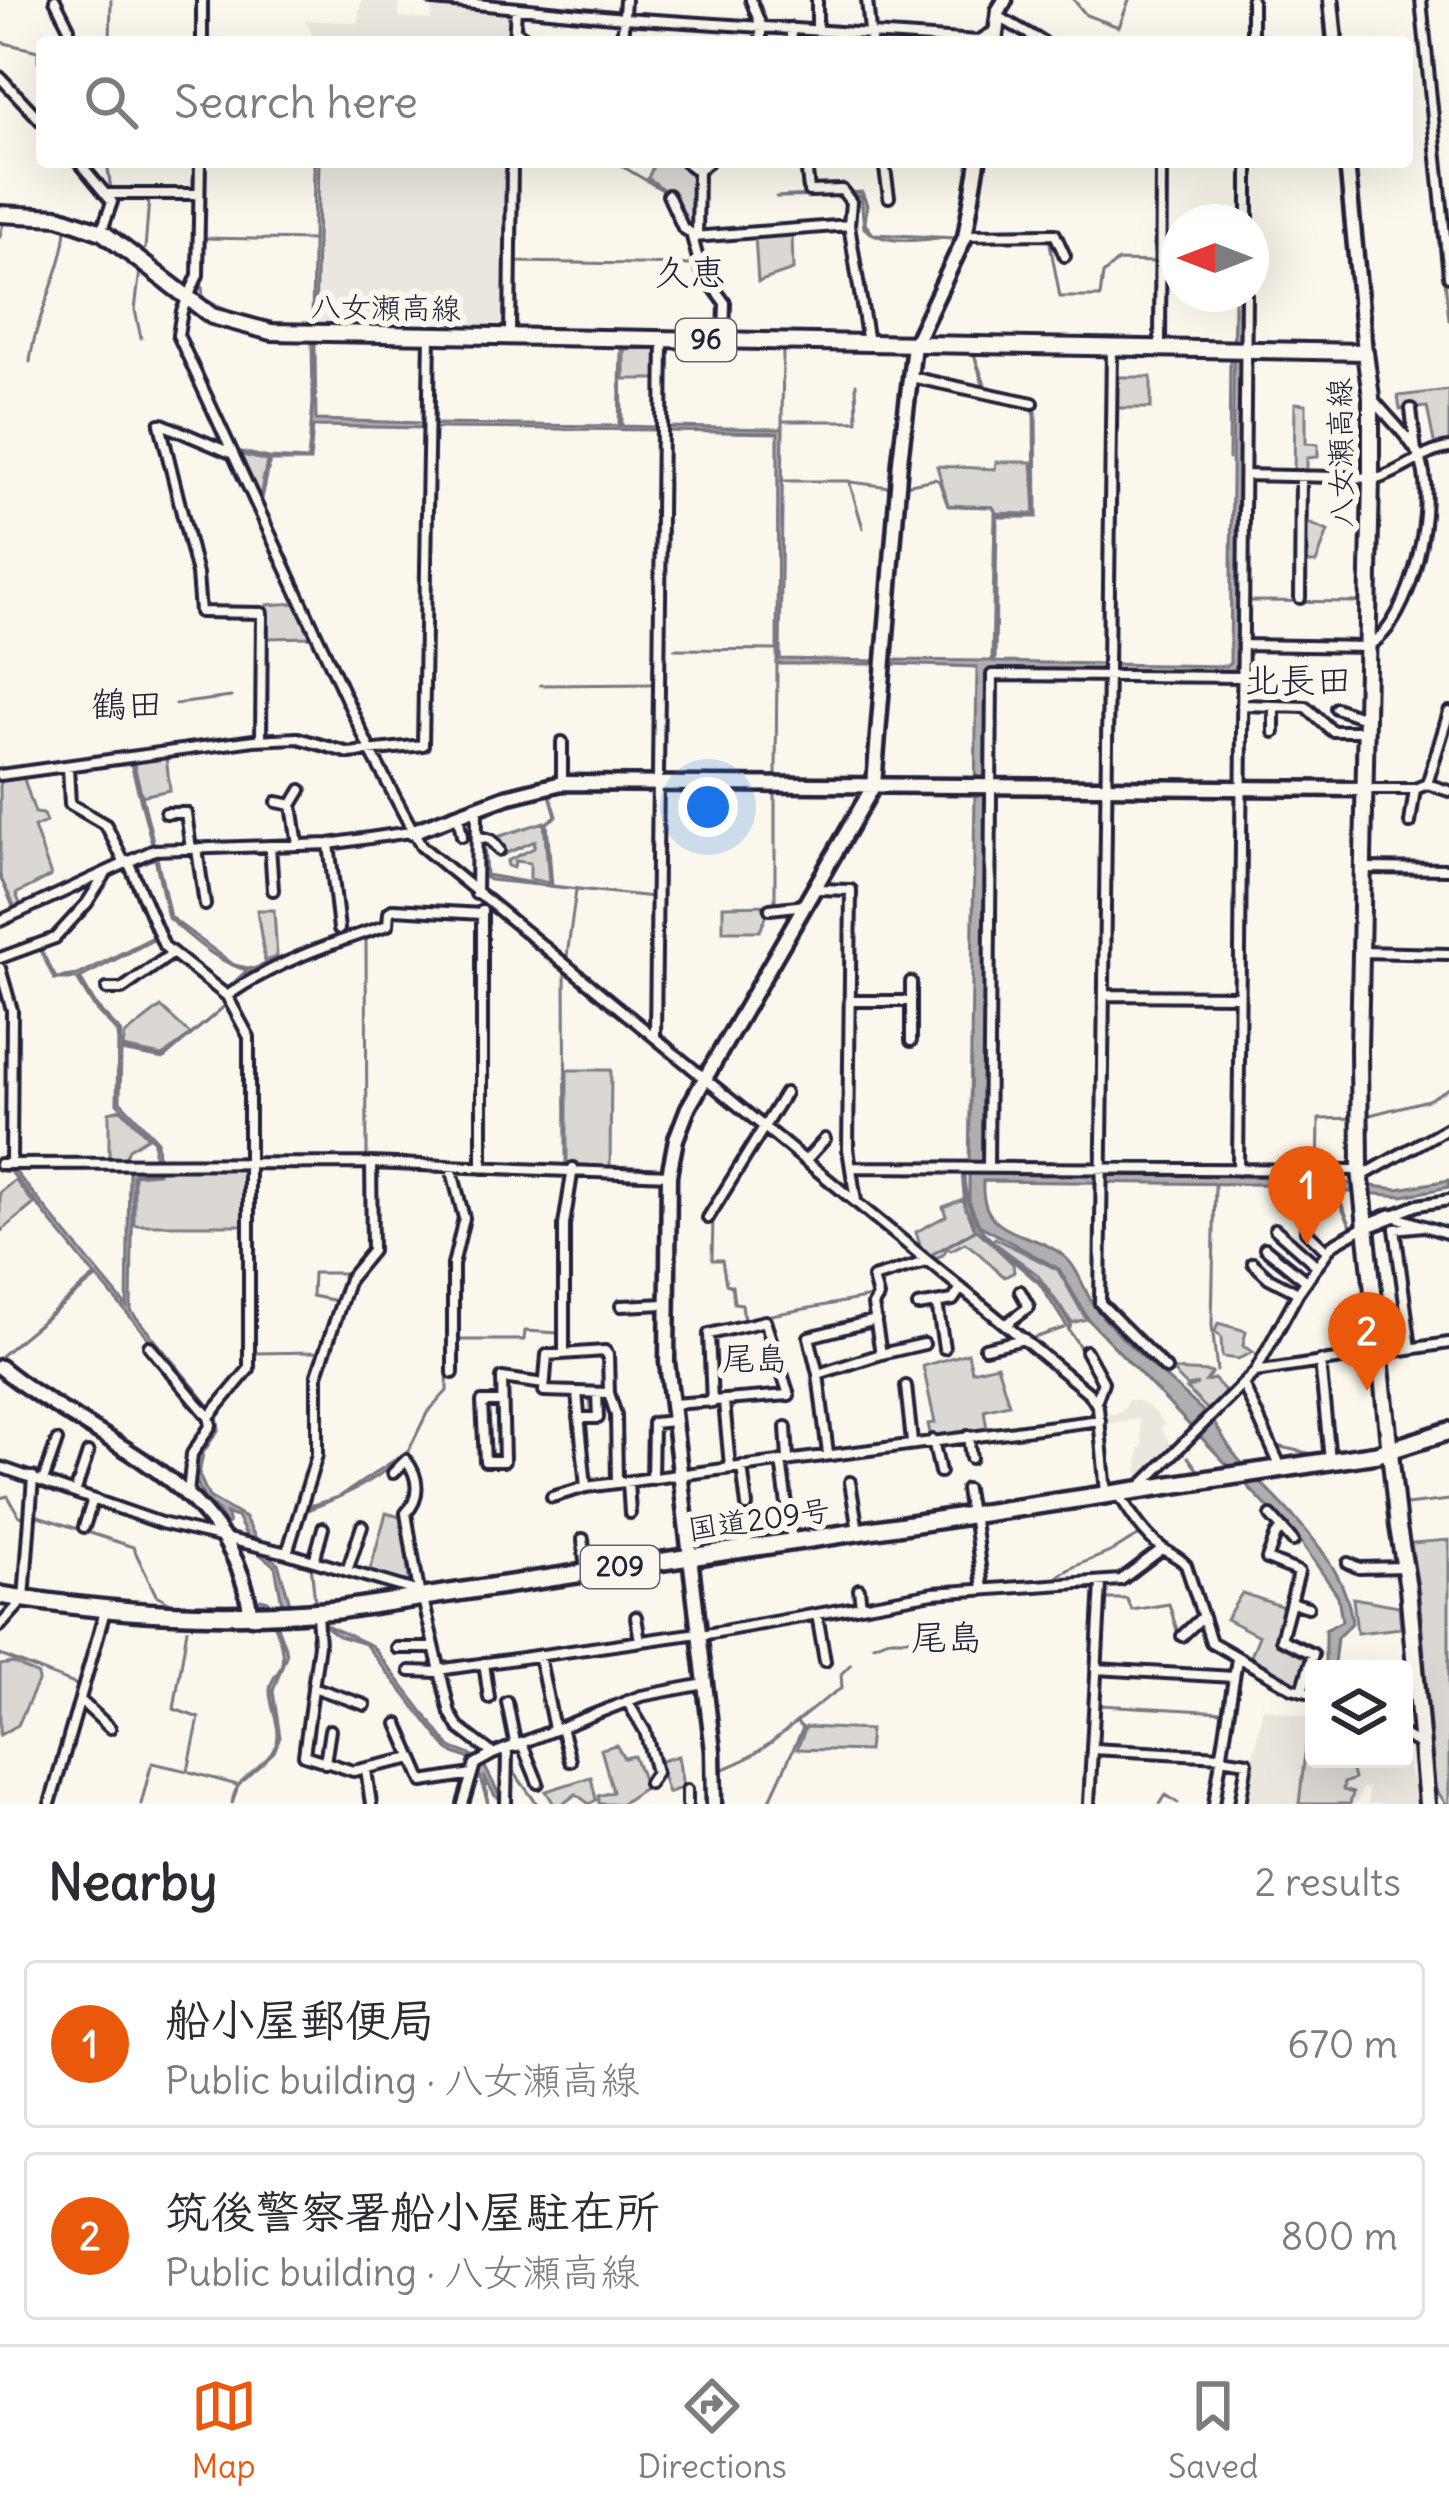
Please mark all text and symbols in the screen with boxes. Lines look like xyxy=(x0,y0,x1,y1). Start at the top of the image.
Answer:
search box xyxy=(36,36,1413,168)
icon: search xyxy=(78,69,144,135)
text: Search here xyxy=(174,74,418,130)
north arrow xyxy=(1161,204,1269,312)
district label: 久恵 xyxy=(654,250,726,295)
street label: 八女瀬高線 xyxy=(311,287,461,327)
road number: 96 xyxy=(676,319,736,361)
street label: 八女瀬高線 xyxy=(1320,378,1360,528)
district label: 北長田 xyxy=(1244,658,1352,703)
district label: 鶴田 xyxy=(91,682,163,727)
your location xyxy=(678,777,738,837)
pin: 1 xyxy=(1268,1146,1346,1245)
pin: 2 xyxy=(1328,1292,1406,1391)
district label: 尾島 xyxy=(722,1337,788,1379)
street label: 国道209号 xyxy=(685,1490,833,1548)
road number: 209 xyxy=(581,1546,659,1588)
district label: 尾島 xyxy=(911,1615,983,1660)
map controls xyxy=(1305,1660,1413,1768)
button: layers xyxy=(1305,1660,1413,1768)
text: Nearby xyxy=(48,1850,217,1914)
text: 2 results xyxy=(1254,1858,1401,1907)
text: 船小屋郵便局 xyxy=(165,1992,435,2048)
text: 1 xyxy=(82,2020,98,2069)
text: 670 m xyxy=(1287,2020,1398,2069)
text: Public building · 八女瀬高線 xyxy=(165,2056,639,2105)
text: 筑後警察署船小屋駐在所 xyxy=(165,2184,660,2240)
text: 2 xyxy=(79,2212,101,2261)
text: 800 m xyxy=(1281,2212,1398,2261)
text: Public building · 八女瀬高線 xyxy=(165,2248,639,2297)
tab: Map xyxy=(191,2373,257,2487)
tab: Directions xyxy=(638,2373,787,2487)
tab: Saved xyxy=(1168,2373,1258,2487)

